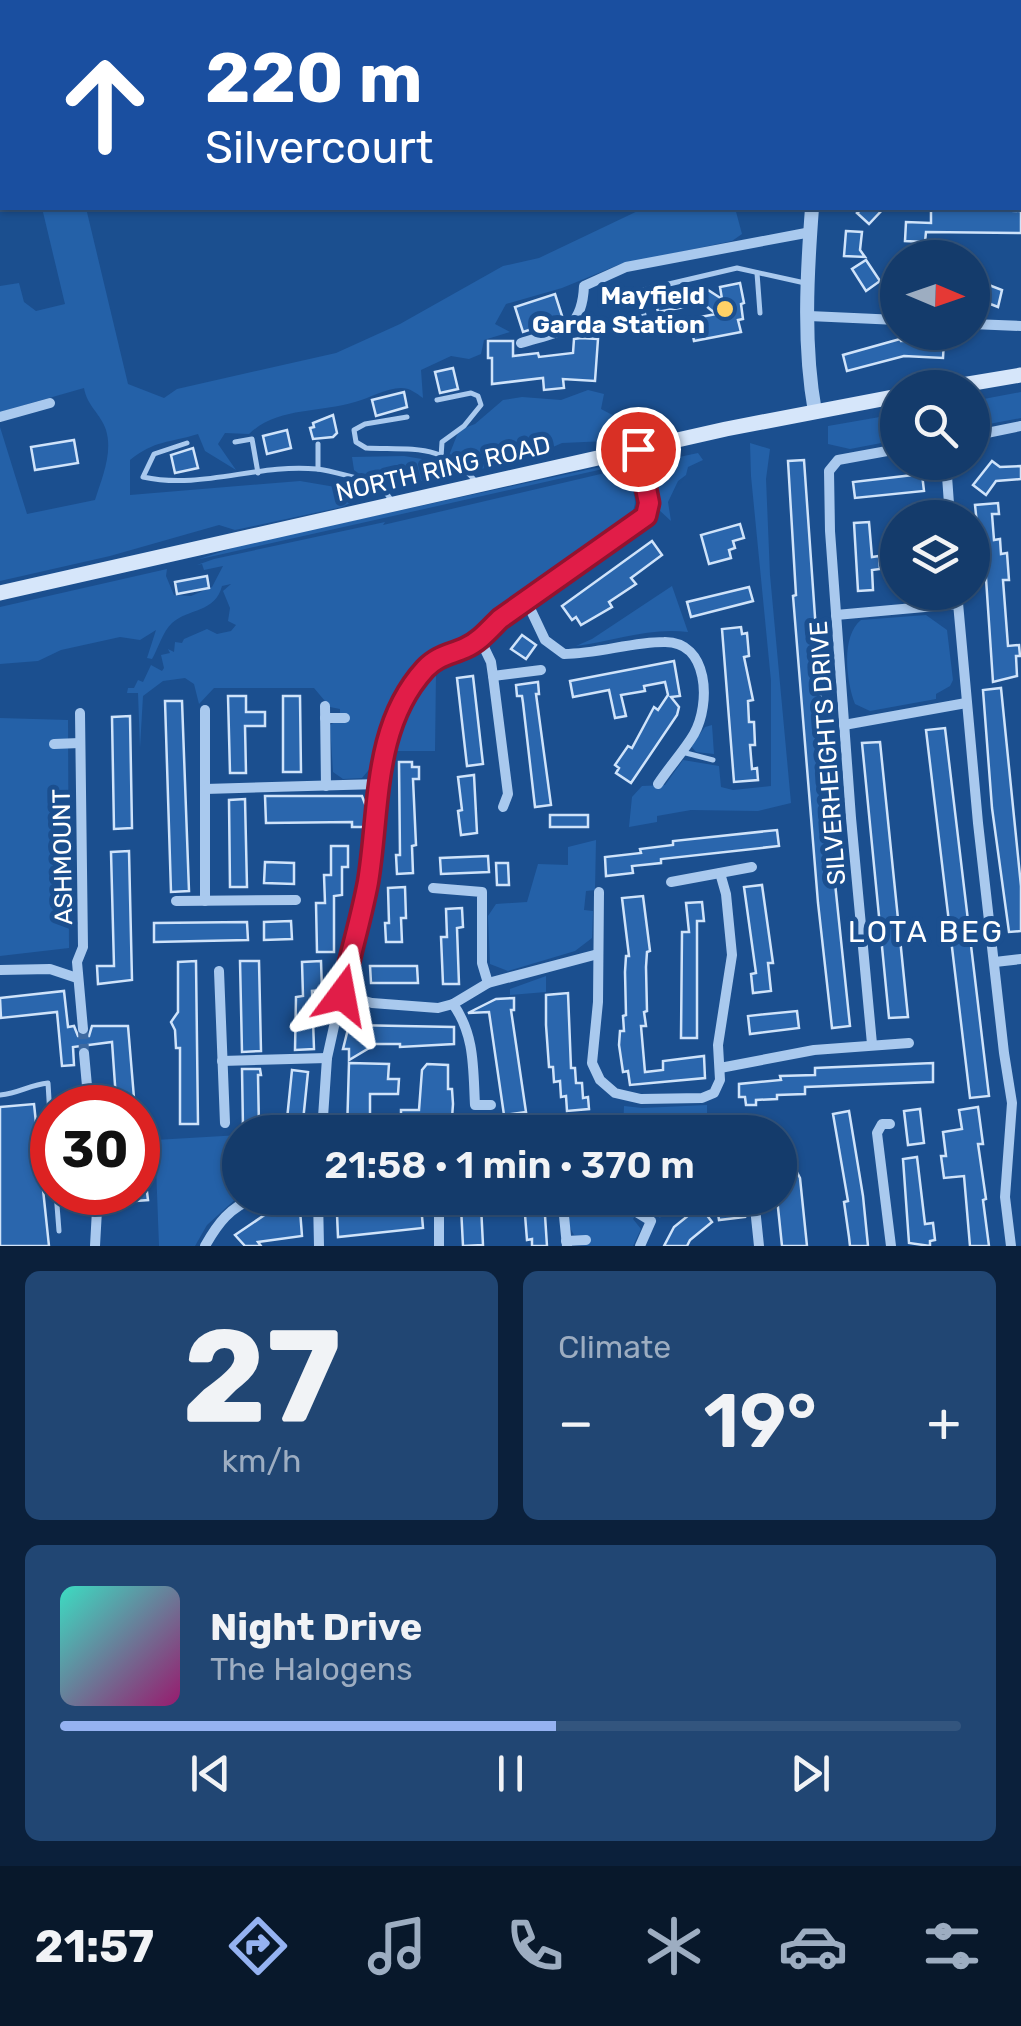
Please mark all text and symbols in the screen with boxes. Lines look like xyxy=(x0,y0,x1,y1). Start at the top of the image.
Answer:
text: 220 m xyxy=(205,37,423,120)
icon: ahead xyxy=(40,40,170,170)
text: Silvercourt xyxy=(205,121,433,174)
north arrow xyxy=(880,240,990,350)
map controls xyxy=(880,240,990,610)
place label: Mayfield Garda Station xyxy=(532,281,705,339)
marker: Mayfield Garda Station xyxy=(714,298,736,320)
button: search xyxy=(880,370,990,480)
pin xyxy=(596,407,681,492)
icon: arrive xyxy=(611,422,666,477)
street label: NORTH RING ROAD xyxy=(333,430,553,507)
button: layers xyxy=(880,500,990,610)
street label: SILVERHEIGHTS DRIVE xyxy=(804,620,851,886)
street label: ASHMOUNT xyxy=(47,789,78,925)
district label: LOTA BEG xyxy=(848,914,1004,950)
position arrow xyxy=(290,943,394,1047)
speed limit sign: 30 xyxy=(30,1085,160,1215)
text: 21:58 · 1 min · 370 m xyxy=(324,1142,695,1188)
text: 27 xyxy=(182,1299,341,1454)
text: Climate xyxy=(558,1328,671,1366)
text: 19° xyxy=(704,1377,817,1466)
text: − xyxy=(558,1390,594,1455)
text: + xyxy=(927,1390,961,1455)
text: km/h xyxy=(222,1442,301,1480)
text: Night Drive xyxy=(210,1604,422,1650)
text: The Halogens xyxy=(210,1650,413,1688)
icon: previous xyxy=(183,1746,238,1801)
icon: pause xyxy=(483,1746,538,1801)
icon: next xyxy=(783,1746,838,1801)
icon: directions xyxy=(223,1911,293,1981)
icon: music xyxy=(362,1911,432,1981)
icon: phone xyxy=(500,1911,570,1981)
icon: climate xyxy=(639,1911,709,1981)
icon: car xyxy=(778,1911,848,1981)
icon: filters xyxy=(917,1911,987,1981)
text: 21:57 xyxy=(34,1920,154,1973)

